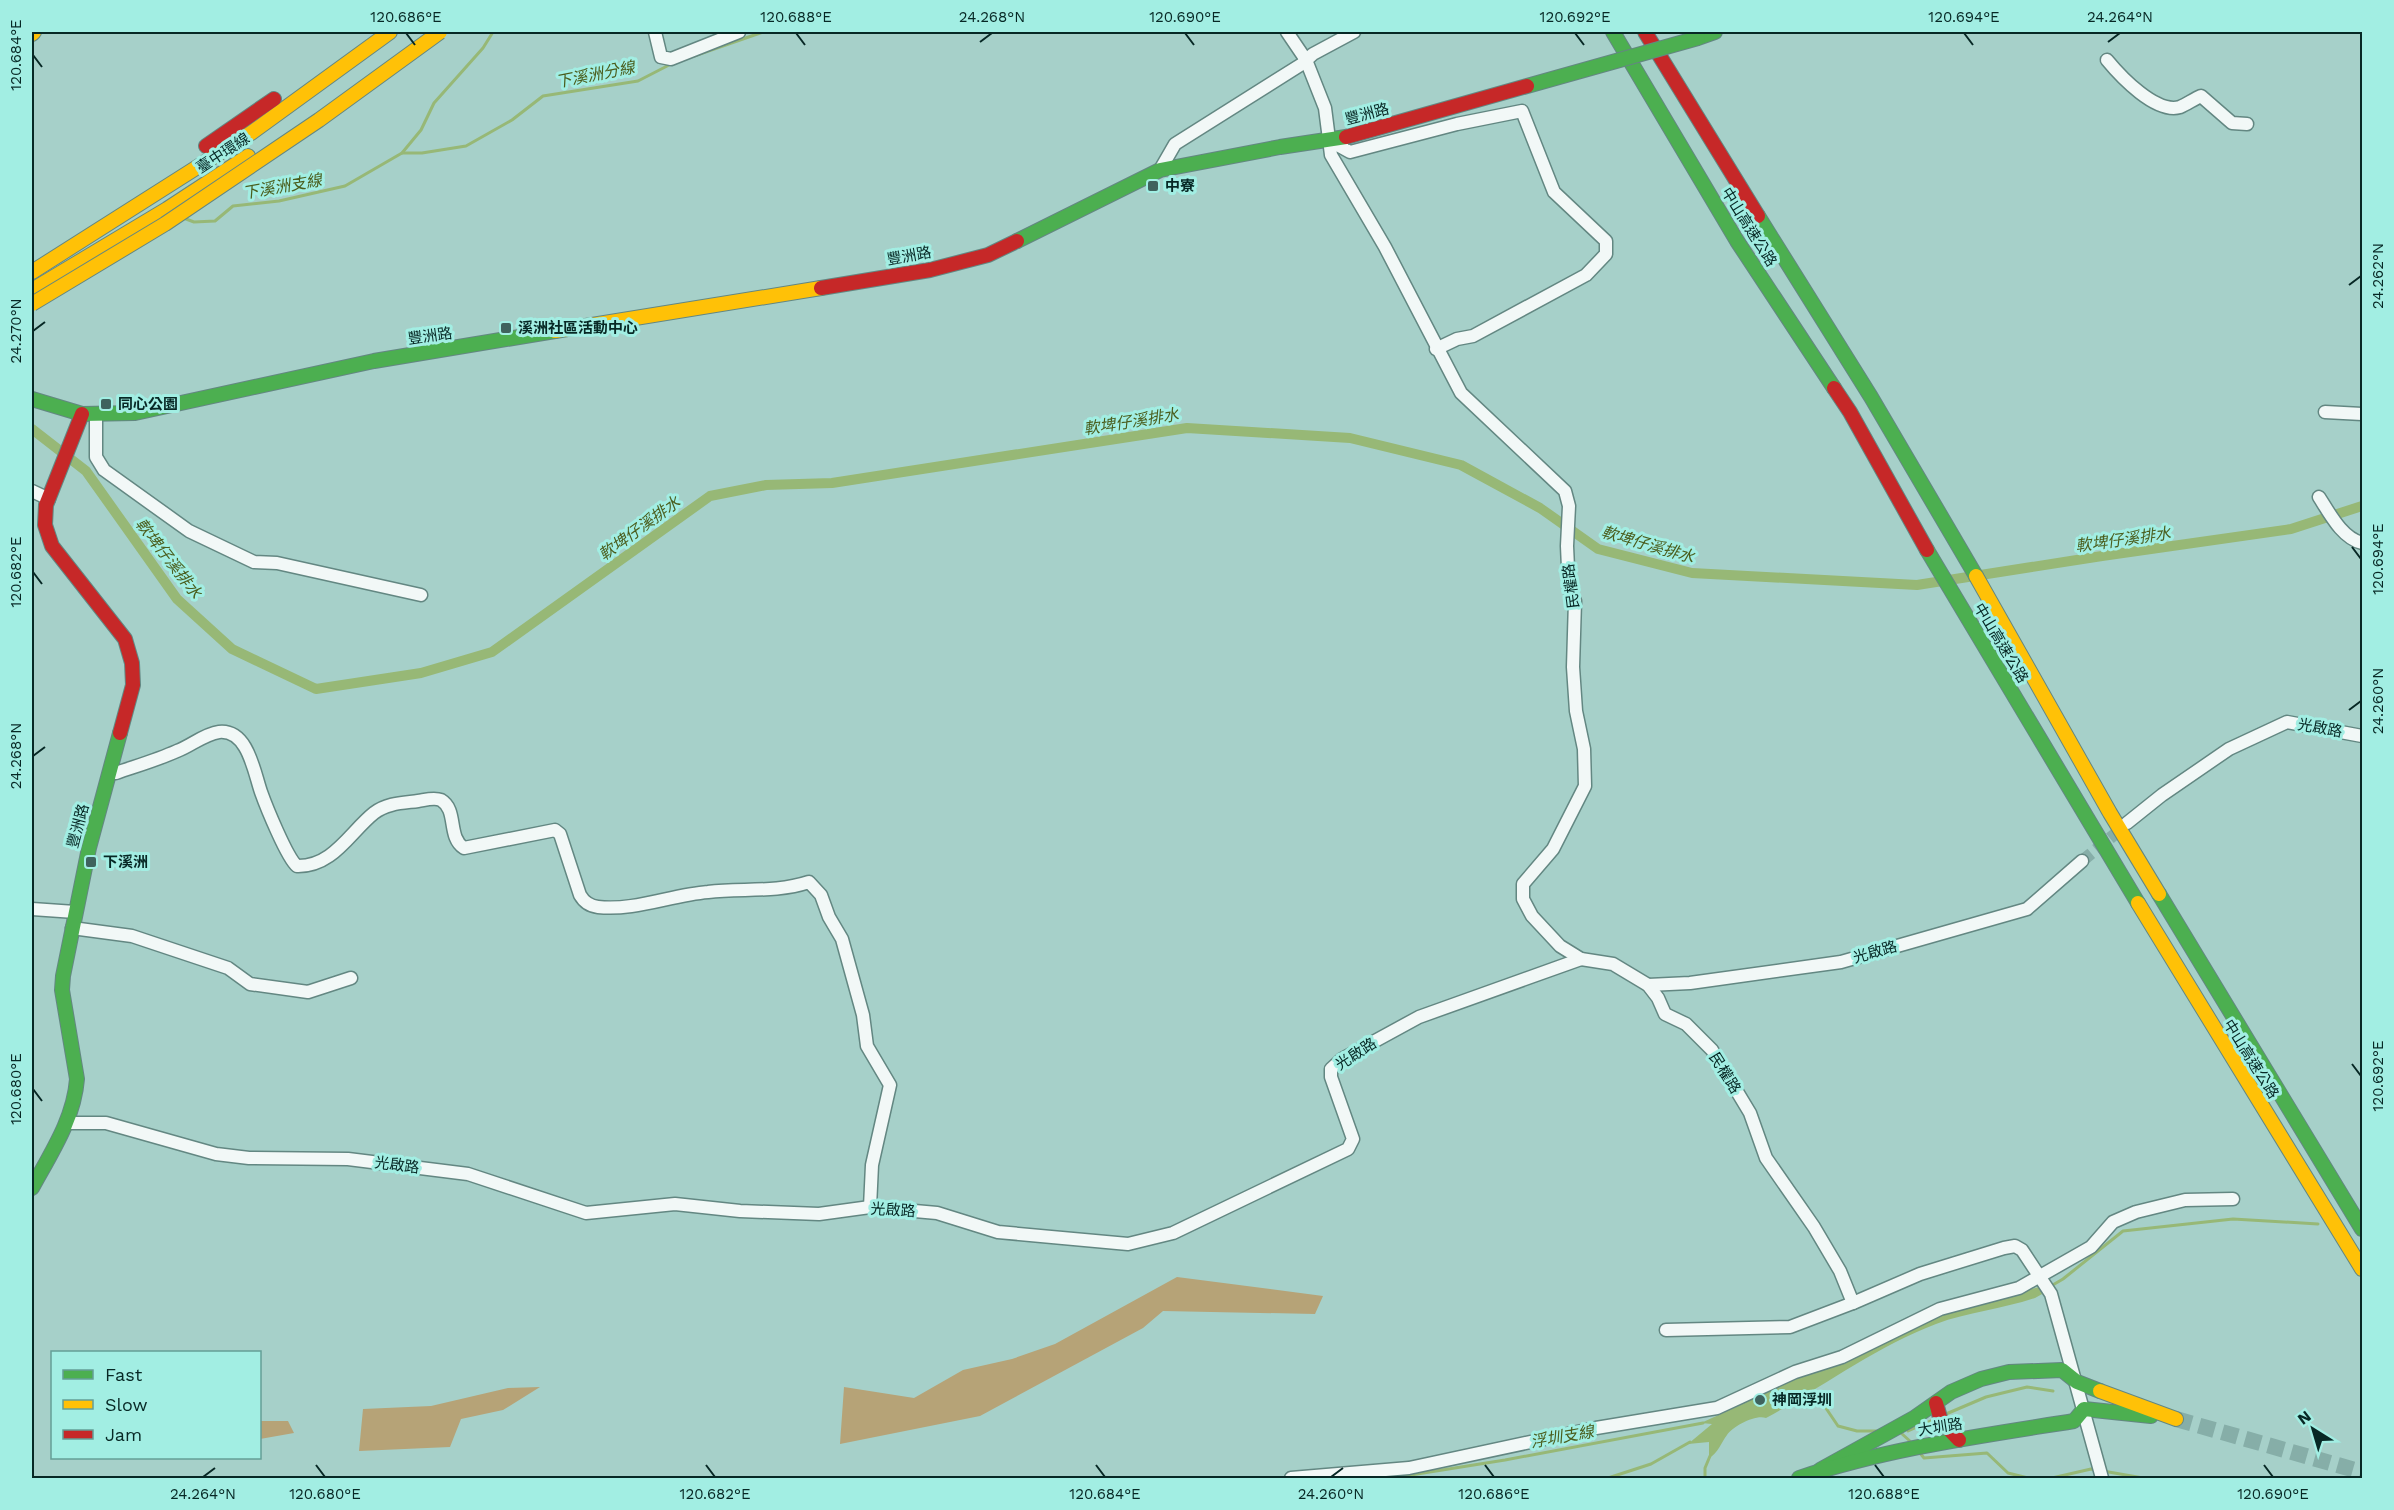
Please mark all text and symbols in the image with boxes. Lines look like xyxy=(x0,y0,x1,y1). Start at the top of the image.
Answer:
text: 120.686°E xyxy=(370,8,442,26)
text: 120.688°E xyxy=(760,8,832,26)
text: 24.268°N xyxy=(959,8,1025,26)
text: 120.690°E xyxy=(1149,8,1221,26)
text: 120.692°E xyxy=(1540,8,1610,26)
text: 120.694°E xyxy=(1928,8,2000,26)
text: 24.264°N xyxy=(2087,8,2153,26)
text: 120.684°E xyxy=(7,19,25,91)
water label: 下溪洲分線 xyxy=(554,57,638,91)
street label: 豐洲路 xyxy=(1343,99,1391,129)
street label: 臺中環線 xyxy=(193,129,253,177)
water label: 下溪洲支線 xyxy=(241,170,325,203)
place label: 中寮 xyxy=(1165,177,1195,195)
marker: 中寮 xyxy=(1146,179,1160,193)
street label: 中山高速公路 xyxy=(1718,184,1780,270)
street label: 豐洲路 xyxy=(885,243,933,269)
text: 24.262°N xyxy=(2369,243,2387,309)
text: 24.270°N xyxy=(7,298,25,364)
place label: 溪洲社區活動中心 xyxy=(518,319,638,337)
marker: 溪洲社區活動中心 xyxy=(499,321,513,335)
street label: 豐洲路 xyxy=(406,324,454,348)
place label: 同心公園 xyxy=(118,395,178,413)
marker: 同心公園 xyxy=(99,397,113,411)
water label: 軟埤仔溪排水 xyxy=(1082,404,1181,438)
water label: 軟埤仔溪排水 xyxy=(595,492,685,564)
water label: 軟埤仔溪排水 xyxy=(132,515,206,603)
water label: 軟埤仔溪排水 xyxy=(1599,522,1698,567)
water label: 軟埤仔溪排水 xyxy=(2074,523,2173,556)
text: 120.694°E xyxy=(2369,523,2387,595)
text: 120.682°E xyxy=(7,537,25,607)
street label: 民權路 xyxy=(1559,563,1583,609)
street label: 中山高速公路 xyxy=(1970,600,2032,686)
text: 24.260°N xyxy=(2369,668,2387,734)
street label: 光啟路 xyxy=(2296,715,2344,741)
text: 24.268°N xyxy=(7,723,25,789)
street label: 豐洲路 xyxy=(63,802,93,850)
place label: 下溪洲 xyxy=(103,853,148,871)
marker: 下溪洲 xyxy=(84,855,98,869)
street label: 光啟路 xyxy=(1851,937,1899,967)
street label: 中山高速公路 xyxy=(2220,1016,2282,1102)
street label: 光啟路 xyxy=(1332,1034,1380,1074)
text: 120.692°E xyxy=(2369,1041,2387,1111)
street label: 民權路 xyxy=(1705,1049,1745,1097)
text: 120.680°E xyxy=(7,1053,25,1125)
street label: 光啟路 xyxy=(374,1153,420,1177)
street label: 光啟路 xyxy=(870,1200,916,1220)
legend xyxy=(51,1351,261,1459)
text: Fast xyxy=(105,1364,143,1385)
place label: 神岡浮圳 xyxy=(1772,1391,1832,1409)
marker: 神岡浮圳 xyxy=(1753,1393,1767,1407)
text: Slow xyxy=(105,1394,148,1415)
north arrow xyxy=(2283,1399,2343,1459)
text: N xyxy=(2294,1406,2315,1429)
street label: 大圳路 xyxy=(1916,1415,1964,1439)
water label: 浮圳支線 xyxy=(1529,1421,1597,1451)
text: Jam xyxy=(105,1424,142,1445)
text: 24.264°N xyxy=(170,1485,236,1503)
text: 120.680°E xyxy=(289,1485,361,1503)
text: 120.682°E xyxy=(680,1485,750,1503)
text: 120.684°E xyxy=(1069,1485,1141,1503)
text: 24.260°N xyxy=(1298,1485,1364,1503)
text: 120.686°E xyxy=(1458,1485,1530,1503)
text: 120.688°E xyxy=(1848,1485,1920,1503)
text: 120.690°E xyxy=(2237,1485,2309,1503)

